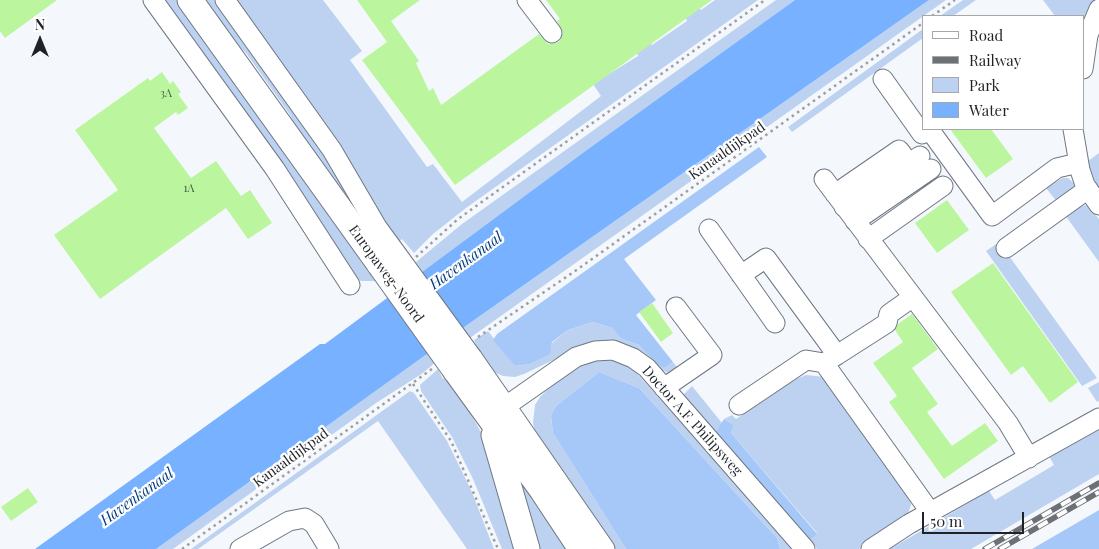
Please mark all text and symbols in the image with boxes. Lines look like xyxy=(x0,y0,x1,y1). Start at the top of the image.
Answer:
north arrow xyxy=(15,15,65,65)
text: N xyxy=(35,15,45,34)
legend xyxy=(922,15,1084,130)
text: Road xyxy=(969,25,1003,45)
text: Railway xyxy=(969,50,1021,70)
text: Park xyxy=(969,75,1000,95)
house number: 3A xyxy=(160,87,172,101)
text: Water xyxy=(969,100,1009,120)
street label: Kanaaldijkpad xyxy=(686,119,768,183)
house number: 1A xyxy=(184,182,194,196)
street label: Europaweg-Noord xyxy=(345,222,427,326)
water label: Havenkanaal xyxy=(426,228,506,294)
street label: Doctor A.F. Philipsweg xyxy=(638,363,746,479)
street label: Kanaaldijkpad xyxy=(250,425,332,491)
water label: Havenkanaal xyxy=(97,464,177,530)
scale bar xyxy=(924,502,1026,534)
text: 50 m xyxy=(930,511,962,531)

